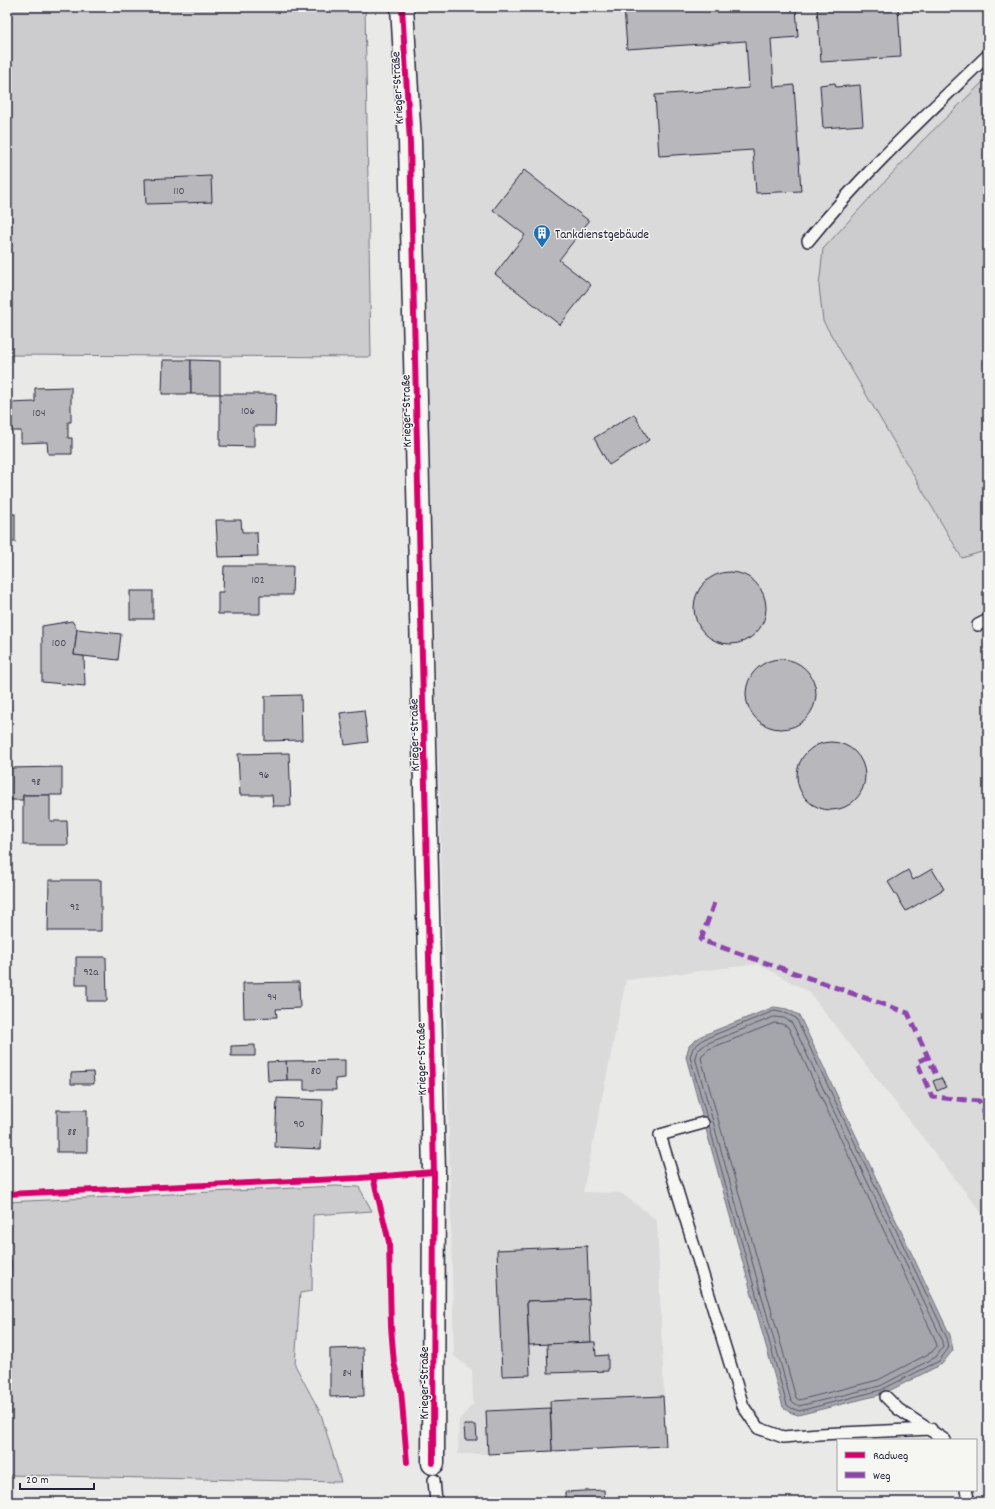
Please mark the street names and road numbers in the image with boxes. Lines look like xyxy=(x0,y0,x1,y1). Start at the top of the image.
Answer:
street label: Krieger-Straße xyxy=(387,51,410,125)
street label: Krieger-Straße xyxy=(397,374,418,448)
street label: Krieger-Straße xyxy=(405,698,426,772)
street label: Krieger-Straße xyxy=(412,1022,433,1096)
street label: Krieger-Straße xyxy=(416,1346,435,1419)

